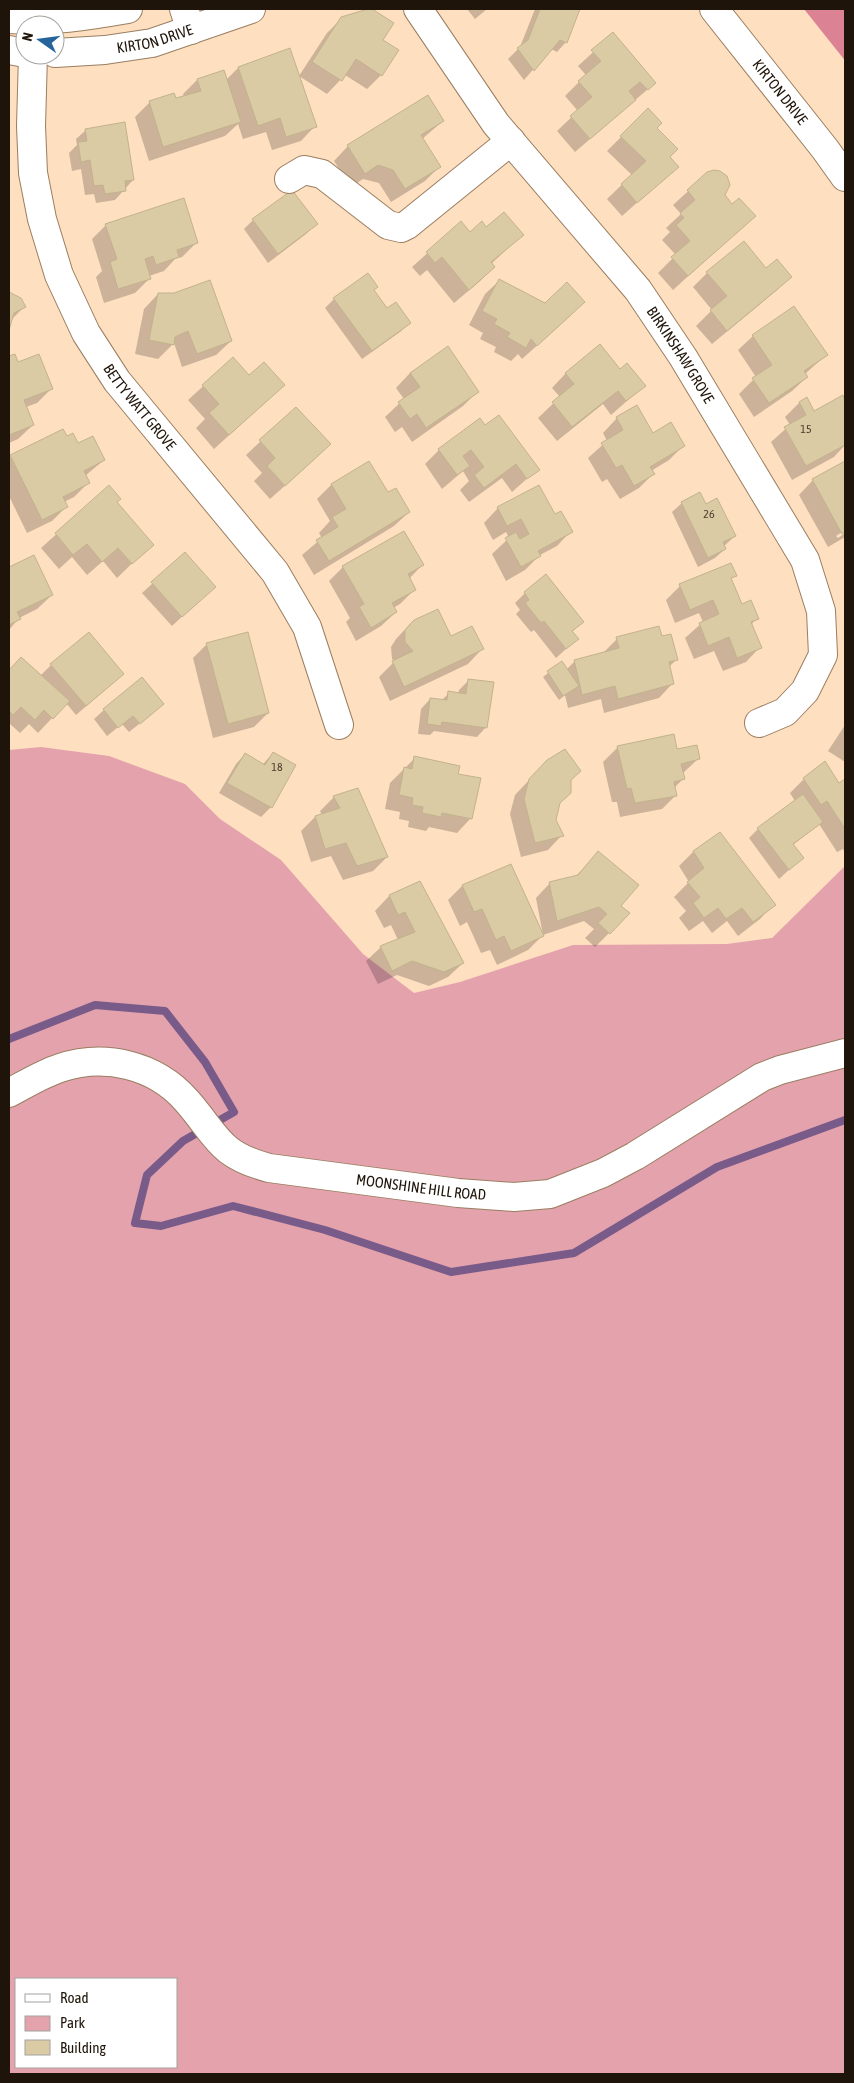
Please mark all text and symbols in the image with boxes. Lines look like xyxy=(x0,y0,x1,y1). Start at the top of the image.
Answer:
north arrow xyxy=(15,15,65,65)
street label: KIRTON DRIVE xyxy=(115,20,195,56)
text: N xyxy=(19,31,36,43)
street label: KIRTON DRIVE xyxy=(749,56,812,128)
street label: BIRKINSHAW GROVE xyxy=(644,303,718,407)
street label: BETTY WATT GROVE xyxy=(100,361,180,454)
house number: 15 xyxy=(800,422,812,436)
house number: 26 xyxy=(703,507,715,521)
house number: 18 xyxy=(271,760,283,774)
street label: MOONSHINE HILL ROAD xyxy=(355,1171,487,1203)
legend xyxy=(15,1978,178,2068)
text: Road xyxy=(60,1989,89,2006)
text: Park xyxy=(60,2014,85,2031)
text: Building xyxy=(60,2039,106,2056)

